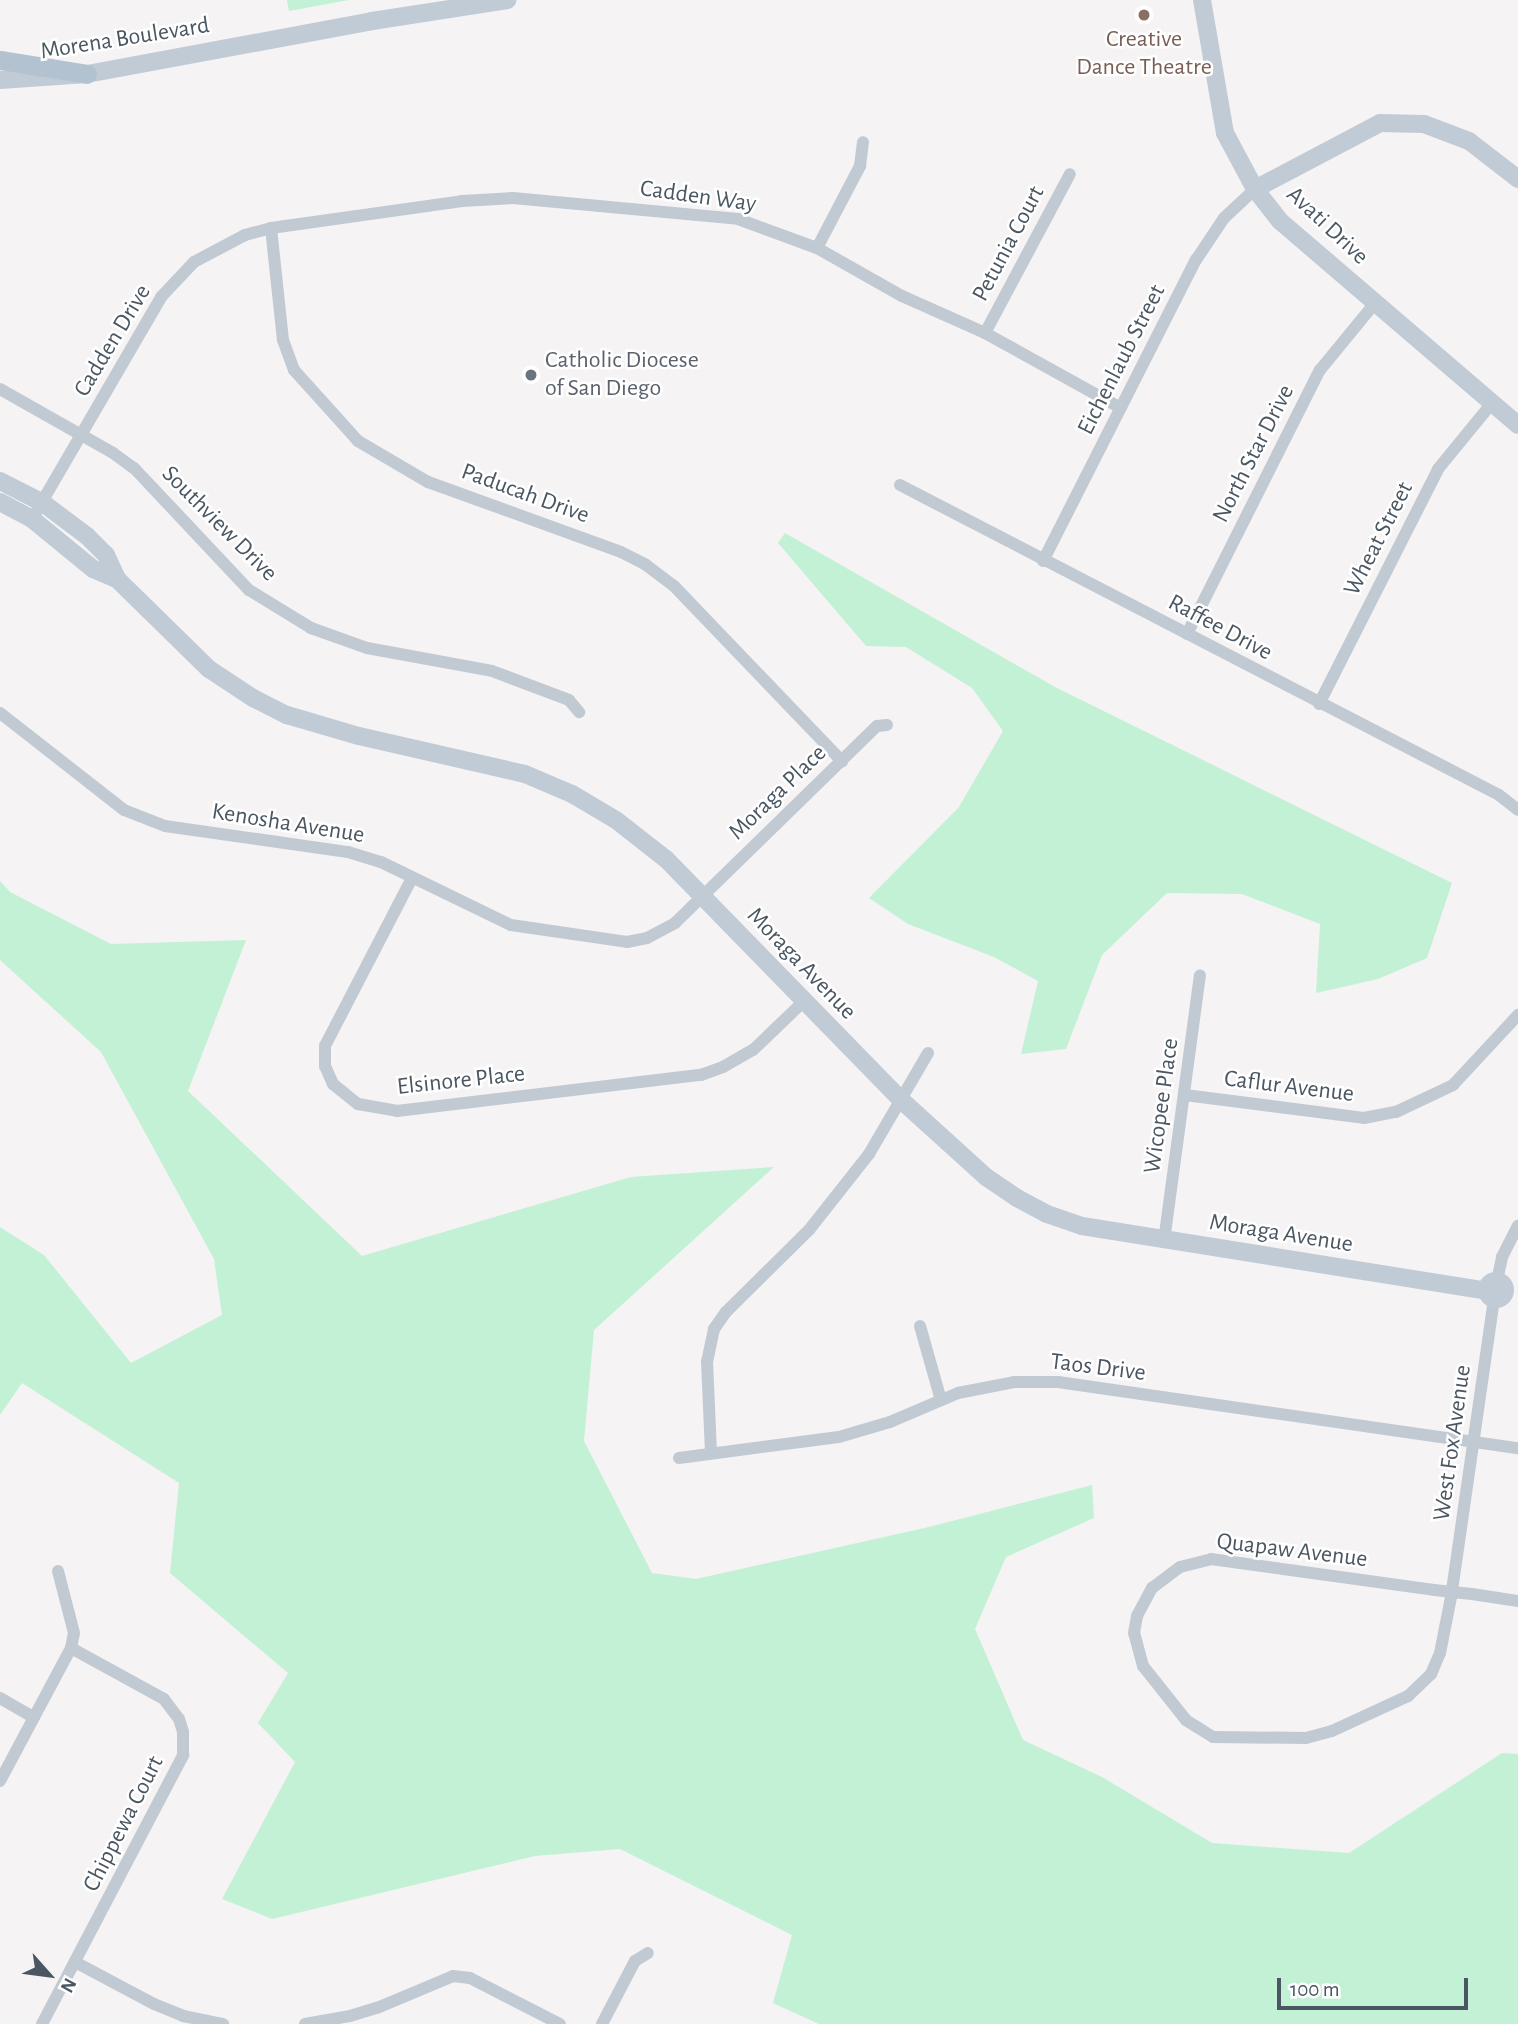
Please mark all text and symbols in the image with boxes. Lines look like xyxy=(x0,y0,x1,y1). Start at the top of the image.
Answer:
marker: Creative Dance Theatre xyxy=(1136,7,1152,23)
street label: Morena Boulevard xyxy=(38,11,212,67)
place label: Creative Dance Theatre xyxy=(1076,26,1212,82)
street label: Cadden Way xyxy=(638,175,758,219)
street label: Petunia Court xyxy=(967,181,1051,307)
street label: Avati Drive xyxy=(1280,181,1374,271)
street label: Cadden Drive xyxy=(68,280,158,402)
street label: Eichenlaub Street xyxy=(1072,280,1172,440)
place label: Catholic Diocese of San Diego xyxy=(545,347,699,403)
marker: Catholic Diocese of San Diego xyxy=(523,367,539,383)
street label: North Star Drive xyxy=(1207,380,1301,528)
street label: Paducah Drive xyxy=(457,458,593,530)
street label: Southview Drive xyxy=(155,460,283,588)
street label: Wheat Street xyxy=(1338,477,1420,601)
street label: Raffee Drive xyxy=(1163,589,1277,667)
street label: Moraga Place xyxy=(723,739,833,847)
street label: Kenosha Avenue xyxy=(210,798,366,850)
street label: Moraga Avenue xyxy=(740,902,862,1026)
street label: Wicopee Place xyxy=(1138,1036,1186,1176)
street label: Elsinore Place xyxy=(396,1060,526,1102)
street label: Caflur Avenue xyxy=(1222,1065,1356,1109)
street label: Moraga Avenue xyxy=(1207,1208,1355,1260)
street label: Taos Drive xyxy=(1049,1348,1147,1388)
street label: West Fox Avenue xyxy=(1428,1363,1478,1523)
street label: Quapaw Avenue xyxy=(1215,1527,1369,1575)
street label: Chippewa Court xyxy=(78,1751,170,1897)
north arrow xyxy=(14,1940,84,2010)
scale bar xyxy=(1280,1965,1471,2009)
text: N xyxy=(56,1975,79,1995)
text: 100 m xyxy=(1290,1979,1340,2000)

